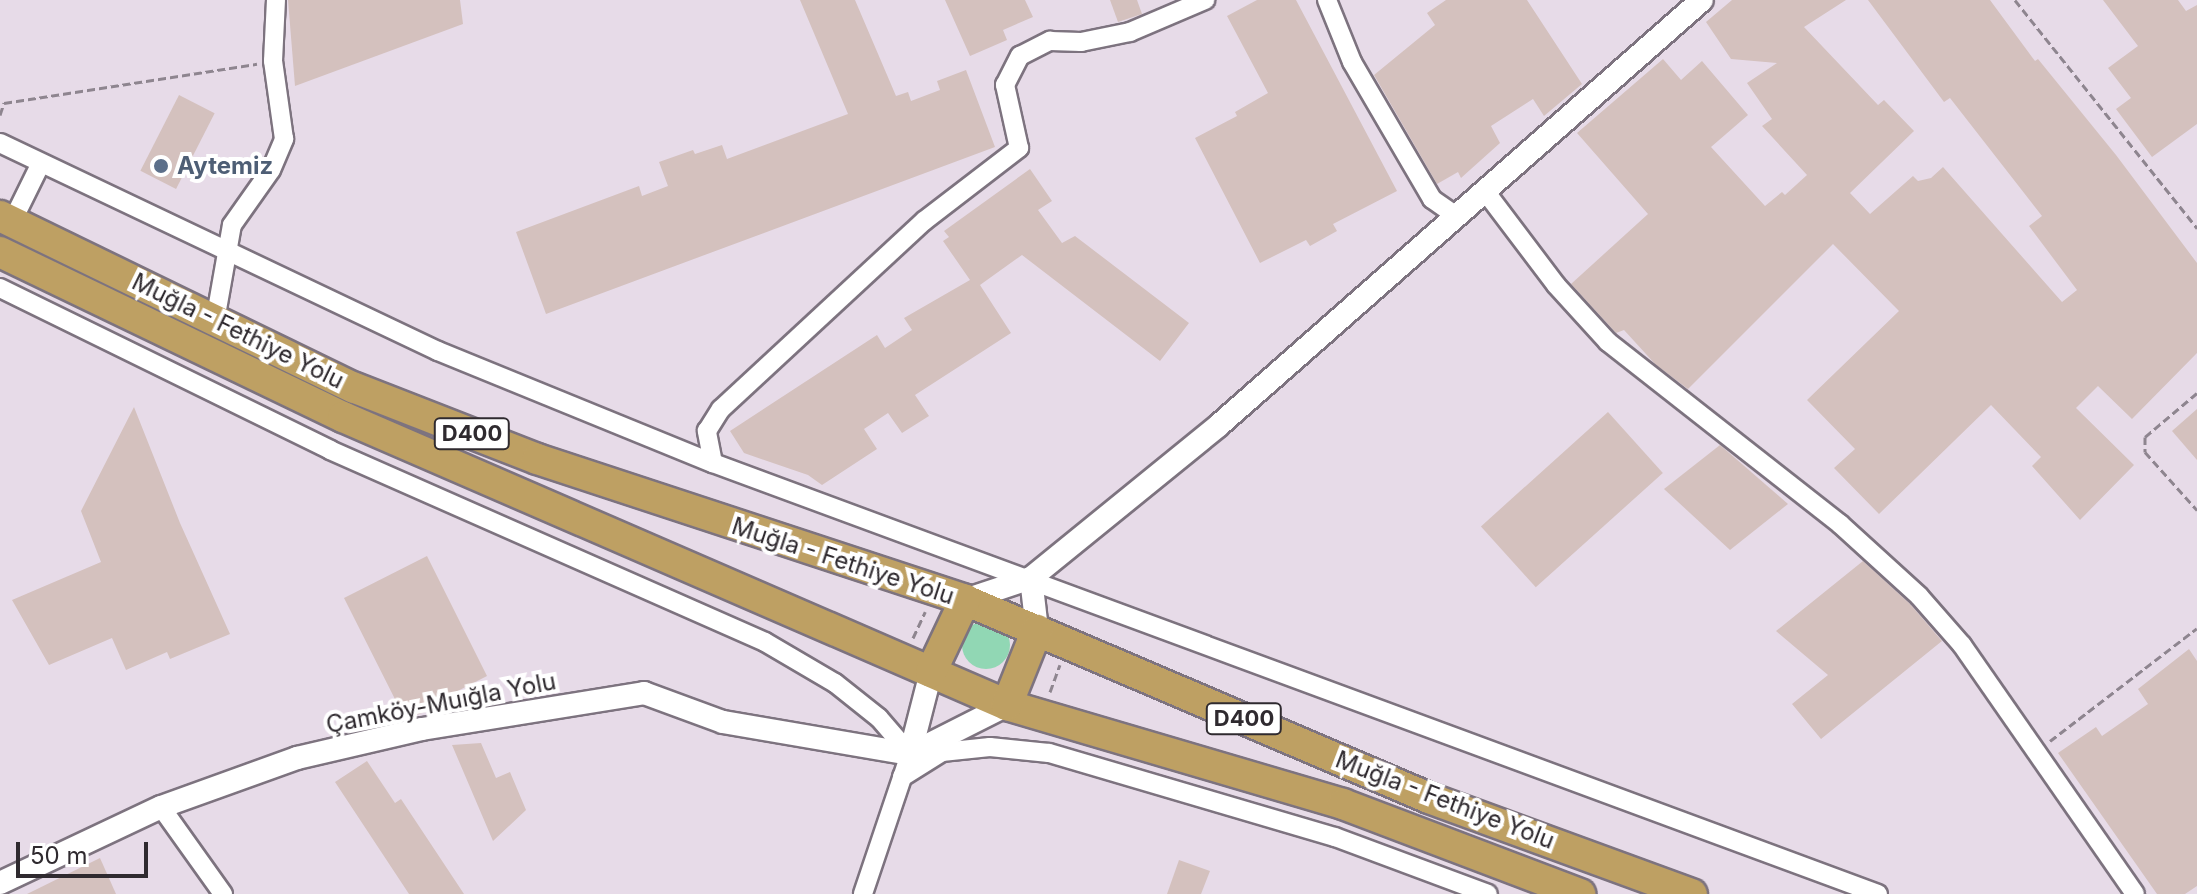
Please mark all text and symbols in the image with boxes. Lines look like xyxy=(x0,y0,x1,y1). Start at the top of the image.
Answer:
place label: Aytemiz xyxy=(177,152,273,180)
marker: Aytemiz xyxy=(152,157,170,175)
street label: Muğla - Fethiye Yolu xyxy=(127,267,349,395)
road number: D400 xyxy=(432,416,512,452)
street label: Muğla - Fethiye Yolu xyxy=(728,511,958,611)
street label: Çamköy-Muığla Yolu xyxy=(324,667,558,739)
road number: D400 xyxy=(1204,701,1284,737)
street label: Muğla - Fethiye Yolu xyxy=(1332,745,1558,855)
scale bar xyxy=(20,826,152,876)
text: 50 m xyxy=(30,841,88,870)

